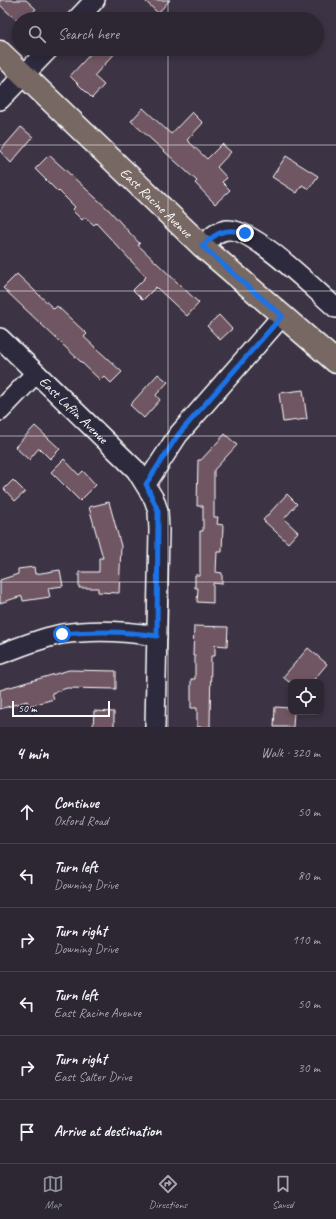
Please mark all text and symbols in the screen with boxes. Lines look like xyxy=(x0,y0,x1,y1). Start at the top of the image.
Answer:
search box xyxy=(12,12,324,56)
icon: search xyxy=(26,23,48,45)
text: Search here xyxy=(58,25,119,44)
street label: East Racine Avenue xyxy=(117,164,197,242)
route end xyxy=(236,224,254,242)
street label: East Laflin Avenue xyxy=(36,373,113,448)
route start xyxy=(53,625,71,643)
map controls xyxy=(288,679,324,715)
button: locate xyxy=(288,679,324,715)
scale bar xyxy=(12,699,110,718)
text: 50 m xyxy=(18,701,37,715)
text: 4 min xyxy=(16,743,49,764)
text: Walk · 320 m xyxy=(261,745,320,761)
text: Continue xyxy=(54,794,99,813)
icon: ahead xyxy=(16,801,38,823)
text: 50 m xyxy=(298,804,320,820)
text: Oxford Road xyxy=(54,813,108,829)
text: Turn left xyxy=(54,858,97,877)
icon: left xyxy=(16,865,38,887)
text: 80 m xyxy=(298,868,320,884)
text: Downing Drive xyxy=(54,877,118,893)
text: Turn right xyxy=(54,922,107,941)
icon: right xyxy=(16,929,38,951)
text: 110 m xyxy=(292,932,320,948)
text: Downing Drive xyxy=(54,941,118,957)
text: Turn left xyxy=(54,986,97,1005)
icon: left xyxy=(16,993,38,1015)
text: 50 m xyxy=(298,996,320,1012)
text: East Racine Avenue xyxy=(54,1005,141,1021)
text: Turn right xyxy=(54,1050,107,1069)
icon: right xyxy=(16,1057,38,1079)
text: 30 m xyxy=(298,1060,320,1076)
text: East Salter Drive xyxy=(54,1069,132,1085)
icon: arrive xyxy=(16,1121,38,1143)
text: Arrive at destination xyxy=(54,1122,161,1141)
tab: Map xyxy=(42,1173,64,1211)
tab: Directions xyxy=(149,1173,187,1211)
tab: Saved xyxy=(272,1173,294,1211)

